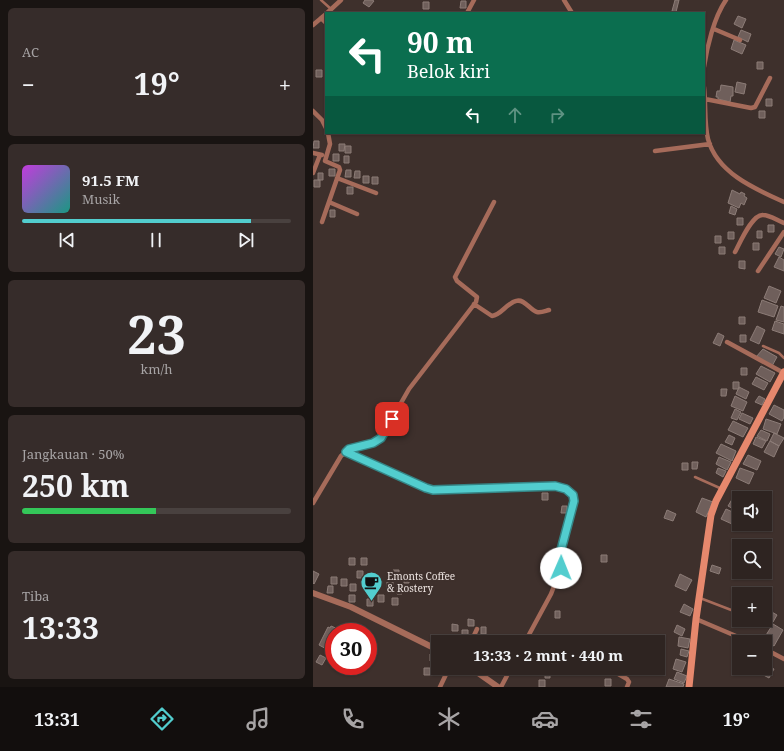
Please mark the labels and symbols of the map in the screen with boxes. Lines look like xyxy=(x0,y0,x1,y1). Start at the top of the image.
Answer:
pin xyxy=(375,402,409,436)
position arrow xyxy=(540,547,582,589)
cafe icon: Emonts Coffee & Rostery xyxy=(359,569,385,602)
place label: Emonts Coffee & Rostery xyxy=(387,569,455,595)
speed limit sign: 30 xyxy=(325,623,377,675)

